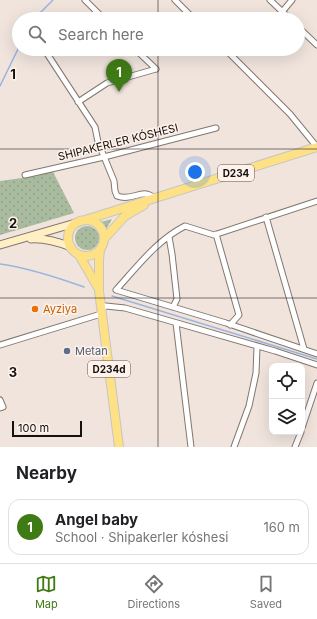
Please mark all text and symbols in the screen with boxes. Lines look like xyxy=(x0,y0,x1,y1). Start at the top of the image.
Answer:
search box xyxy=(12,12,305,56)
icon: search xyxy=(26,23,48,45)
text: Search here xyxy=(58,25,144,44)
pin: 1 xyxy=(106,59,132,92)
text: 1 xyxy=(10,66,16,82)
street label: SHIPAKERLER KÓSHESI xyxy=(56,120,180,164)
your location xyxy=(185,162,205,182)
road number: D234 xyxy=(218,165,254,181)
text: 2 xyxy=(9,215,17,231)
place label: Ayziya xyxy=(43,302,77,316)
marker: Ayziya xyxy=(30,304,40,314)
place label: Metan xyxy=(75,344,108,358)
marker: Metan xyxy=(62,346,72,356)
road number: D234d xyxy=(88,361,130,377)
map controls xyxy=(269,363,305,435)
button: locate xyxy=(269,363,305,399)
text: 3 xyxy=(9,364,17,380)
button: layers xyxy=(269,399,305,435)
scale bar xyxy=(12,419,82,438)
text: 100 m xyxy=(18,421,49,435)
text: Nearby xyxy=(16,463,77,483)
text: Angel baby xyxy=(55,510,138,529)
text: 1 xyxy=(27,519,33,535)
text: 160 m xyxy=(263,519,300,535)
text: School · Shipakerler kóshesi xyxy=(55,529,228,545)
tab: Map xyxy=(35,573,58,611)
tab: Directions xyxy=(128,573,180,611)
tab: Saved xyxy=(250,573,282,611)

